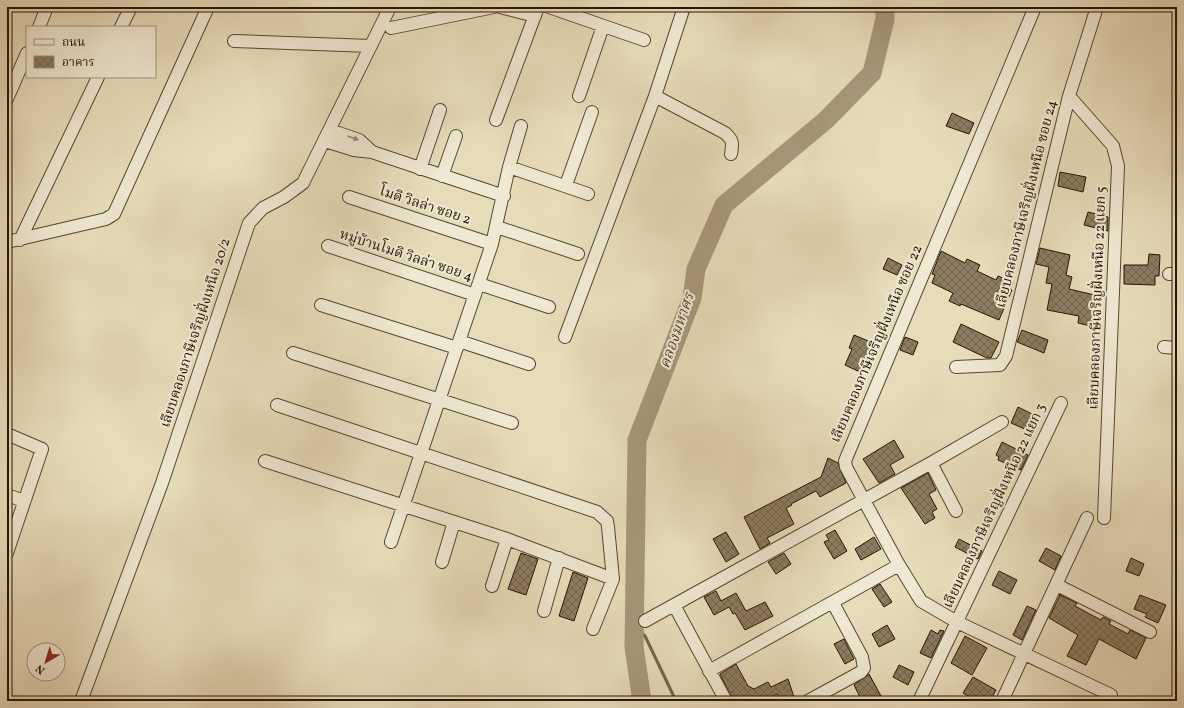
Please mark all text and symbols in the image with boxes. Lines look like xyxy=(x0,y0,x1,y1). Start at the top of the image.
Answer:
legend xyxy=(26,26,156,78)
text: ถนน xyxy=(62,35,85,51)
text: อาคาร xyxy=(62,55,94,71)
street label: เลียบคลองภาษีเจริญฝั่งเหนือ ซอย 24 xyxy=(990,98,1062,310)
one-way arrow xyxy=(347,135,359,141)
street label: โมดิ วิลล่า ซอย 2 xyxy=(376,180,474,230)
street label: เลียบคลองภาษีเจริญฝั่งเหนือ 22 แยก 5 xyxy=(1083,186,1111,410)
street label: หมู่บ้านโมดิ วิลล่า ซอย 4 xyxy=(337,224,476,286)
street label: เลียบคลองภาษีเจริญฝั่งเหนือ 20/2 xyxy=(154,235,236,430)
street label: เลียบคลองภาษีเจริญฝั่งเหนือ ซอย 22 xyxy=(825,241,927,446)
water label: คลองมหาศร xyxy=(655,289,701,372)
street label: เลียบคลองภาษีเจริญฝั่งเหนือ 22 แยก 3 xyxy=(937,400,1051,612)
north arrow xyxy=(26,642,66,682)
text: N xyxy=(33,660,49,677)

